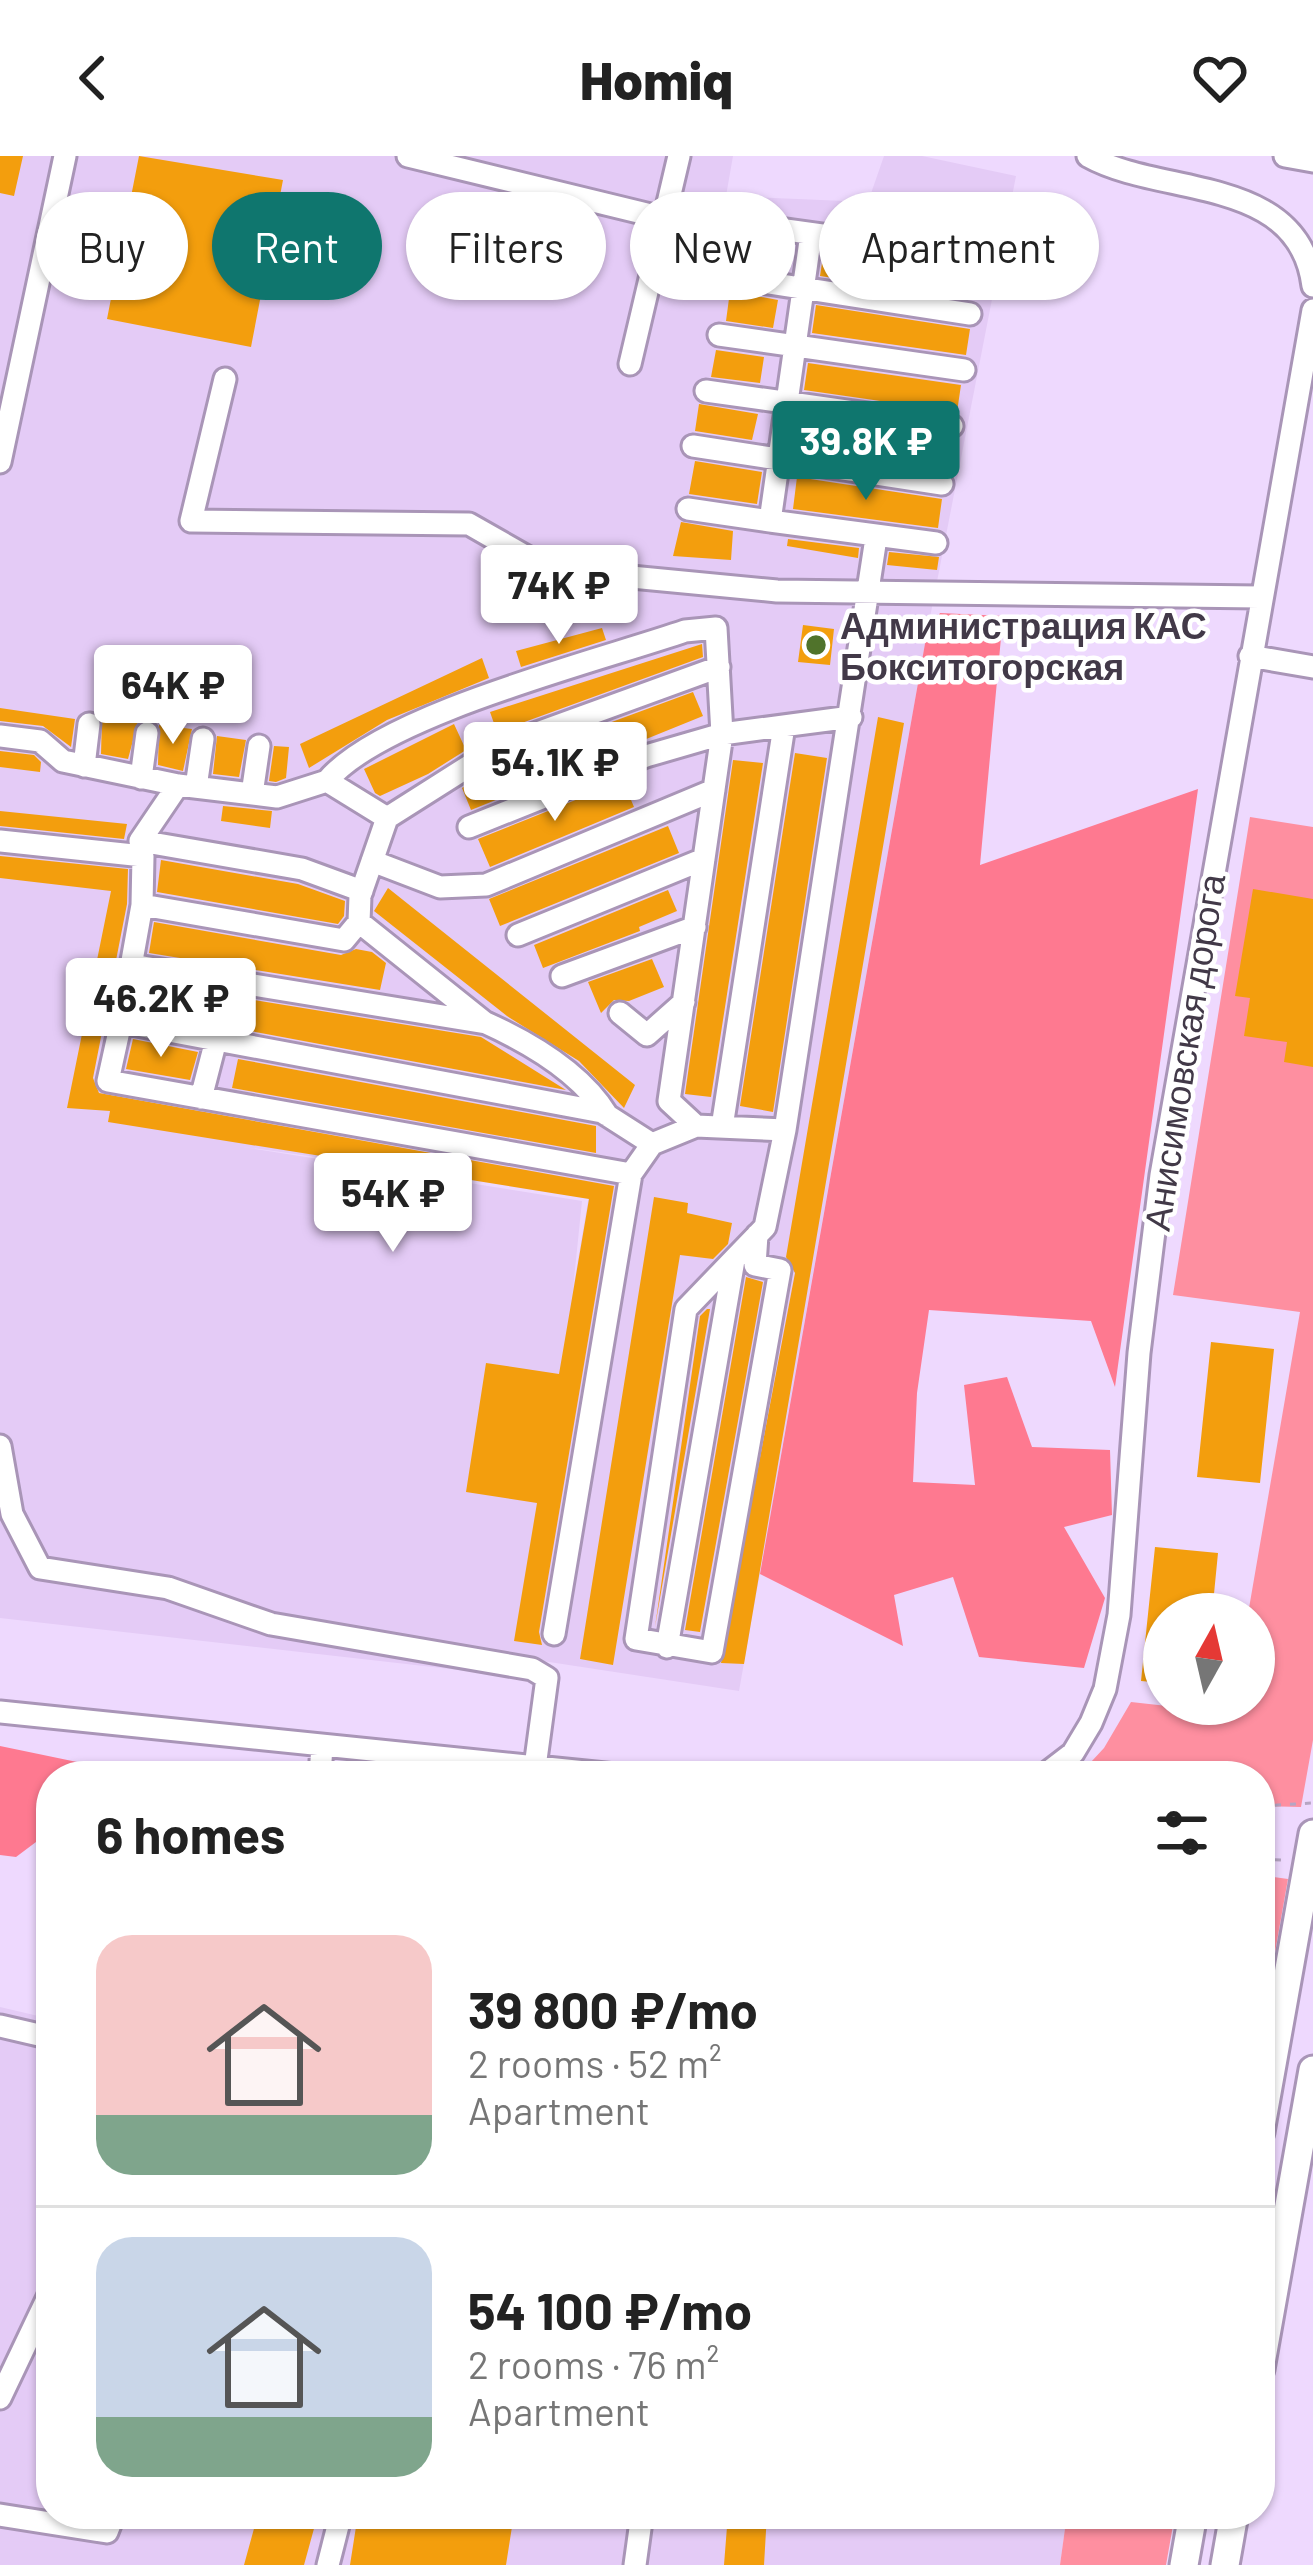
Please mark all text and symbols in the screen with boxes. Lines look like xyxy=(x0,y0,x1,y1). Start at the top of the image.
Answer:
icon: back xyxy=(60,45,126,111)
icon: heart xyxy=(1187,45,1253,111)
text: Homiq xyxy=(580,46,733,111)
chip: Buy xyxy=(36,192,188,300)
chip: Rent xyxy=(212,192,382,300)
chip: Filters xyxy=(406,192,606,300)
chip: New xyxy=(630,192,795,300)
chip: Apartment xyxy=(819,192,1099,300)
pin: 39.8K ₽ xyxy=(755,401,977,503)
text: 39.8K ₽ xyxy=(800,416,932,463)
pin: 74K ₽ xyxy=(475,545,643,647)
text: 74K ₽ xyxy=(508,560,610,607)
place label: Администрация КАС Бокситогорская xyxy=(840,603,1207,688)
marker: Администрация КАС Бокситогорская xyxy=(803,632,829,658)
pin: 64K ₽ xyxy=(89,645,257,747)
text: 64K ₽ xyxy=(121,660,225,707)
pin: 54.1K ₽ xyxy=(444,722,666,824)
text: 54.1K ₽ xyxy=(491,737,619,784)
street label: Анисимовская дорога xyxy=(1134,870,1234,1233)
pin: 46.2K ₽ xyxy=(50,958,272,1060)
text: 46.2K ₽ xyxy=(93,973,229,1020)
pin: 54K ₽ xyxy=(309,1153,477,1255)
text: 54K ₽ xyxy=(341,1168,445,1215)
north arrow xyxy=(1143,1593,1275,1725)
map controls xyxy=(1143,1593,1275,1725)
icon: filters xyxy=(1149,1800,1215,1866)
text: 6 homes xyxy=(96,1803,285,1864)
text: 39 800 ₽/mo xyxy=(468,1978,758,2039)
icon: home xyxy=(192,1983,336,2127)
text: 2 rooms · 52 m² xyxy=(468,2039,722,2086)
text: Apartment xyxy=(468,2086,650,2133)
text: 54 100 ₽/mo xyxy=(468,2279,752,2340)
icon: home xyxy=(192,2285,336,2429)
text: 2 rooms · 76 m² xyxy=(468,2340,719,2387)
text: Apartment xyxy=(468,2387,650,2434)

